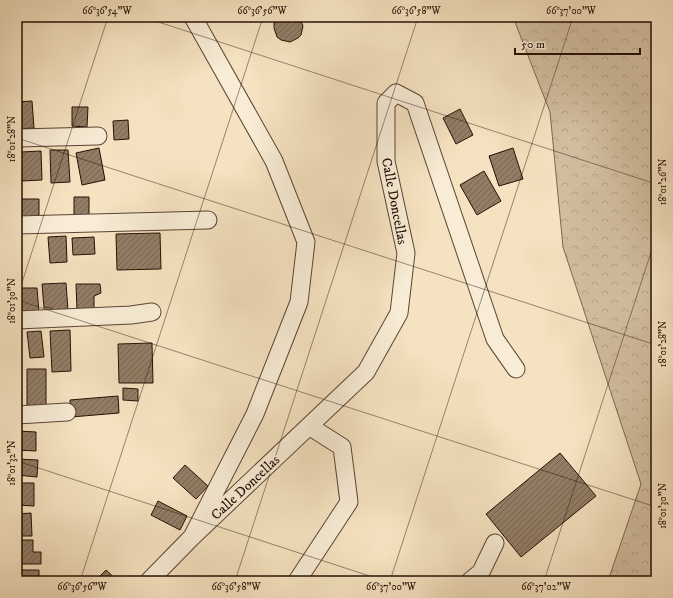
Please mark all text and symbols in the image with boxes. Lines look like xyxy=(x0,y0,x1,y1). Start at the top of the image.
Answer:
text: 66°36'54"W xyxy=(82,5,133,17)
text: 66°36'56"W xyxy=(237,5,288,17)
text: 66°36'58"W xyxy=(391,5,441,17)
text: 66°37'00"W xyxy=(546,5,597,17)
scale bar xyxy=(515,30,640,56)
text: 50 m xyxy=(521,37,545,52)
text: 18°01'28"N xyxy=(6,116,18,162)
street label: Calle Doncellas xyxy=(377,156,411,246)
text: 18°01'26"N xyxy=(657,159,669,205)
text: 18°01'30"N xyxy=(6,278,18,324)
text: 18°01'28"N xyxy=(657,321,669,367)
text: 18°01'32"N xyxy=(6,440,18,486)
street label: Calle Doncellas xyxy=(207,451,284,524)
text: 18°01'30"N xyxy=(657,483,669,529)
text: 66°36'56"W xyxy=(57,581,108,593)
text: 66°36'58"W xyxy=(211,581,261,593)
text: 66°37'00"W xyxy=(366,581,417,593)
text: 66°37'02"W xyxy=(521,581,572,593)

